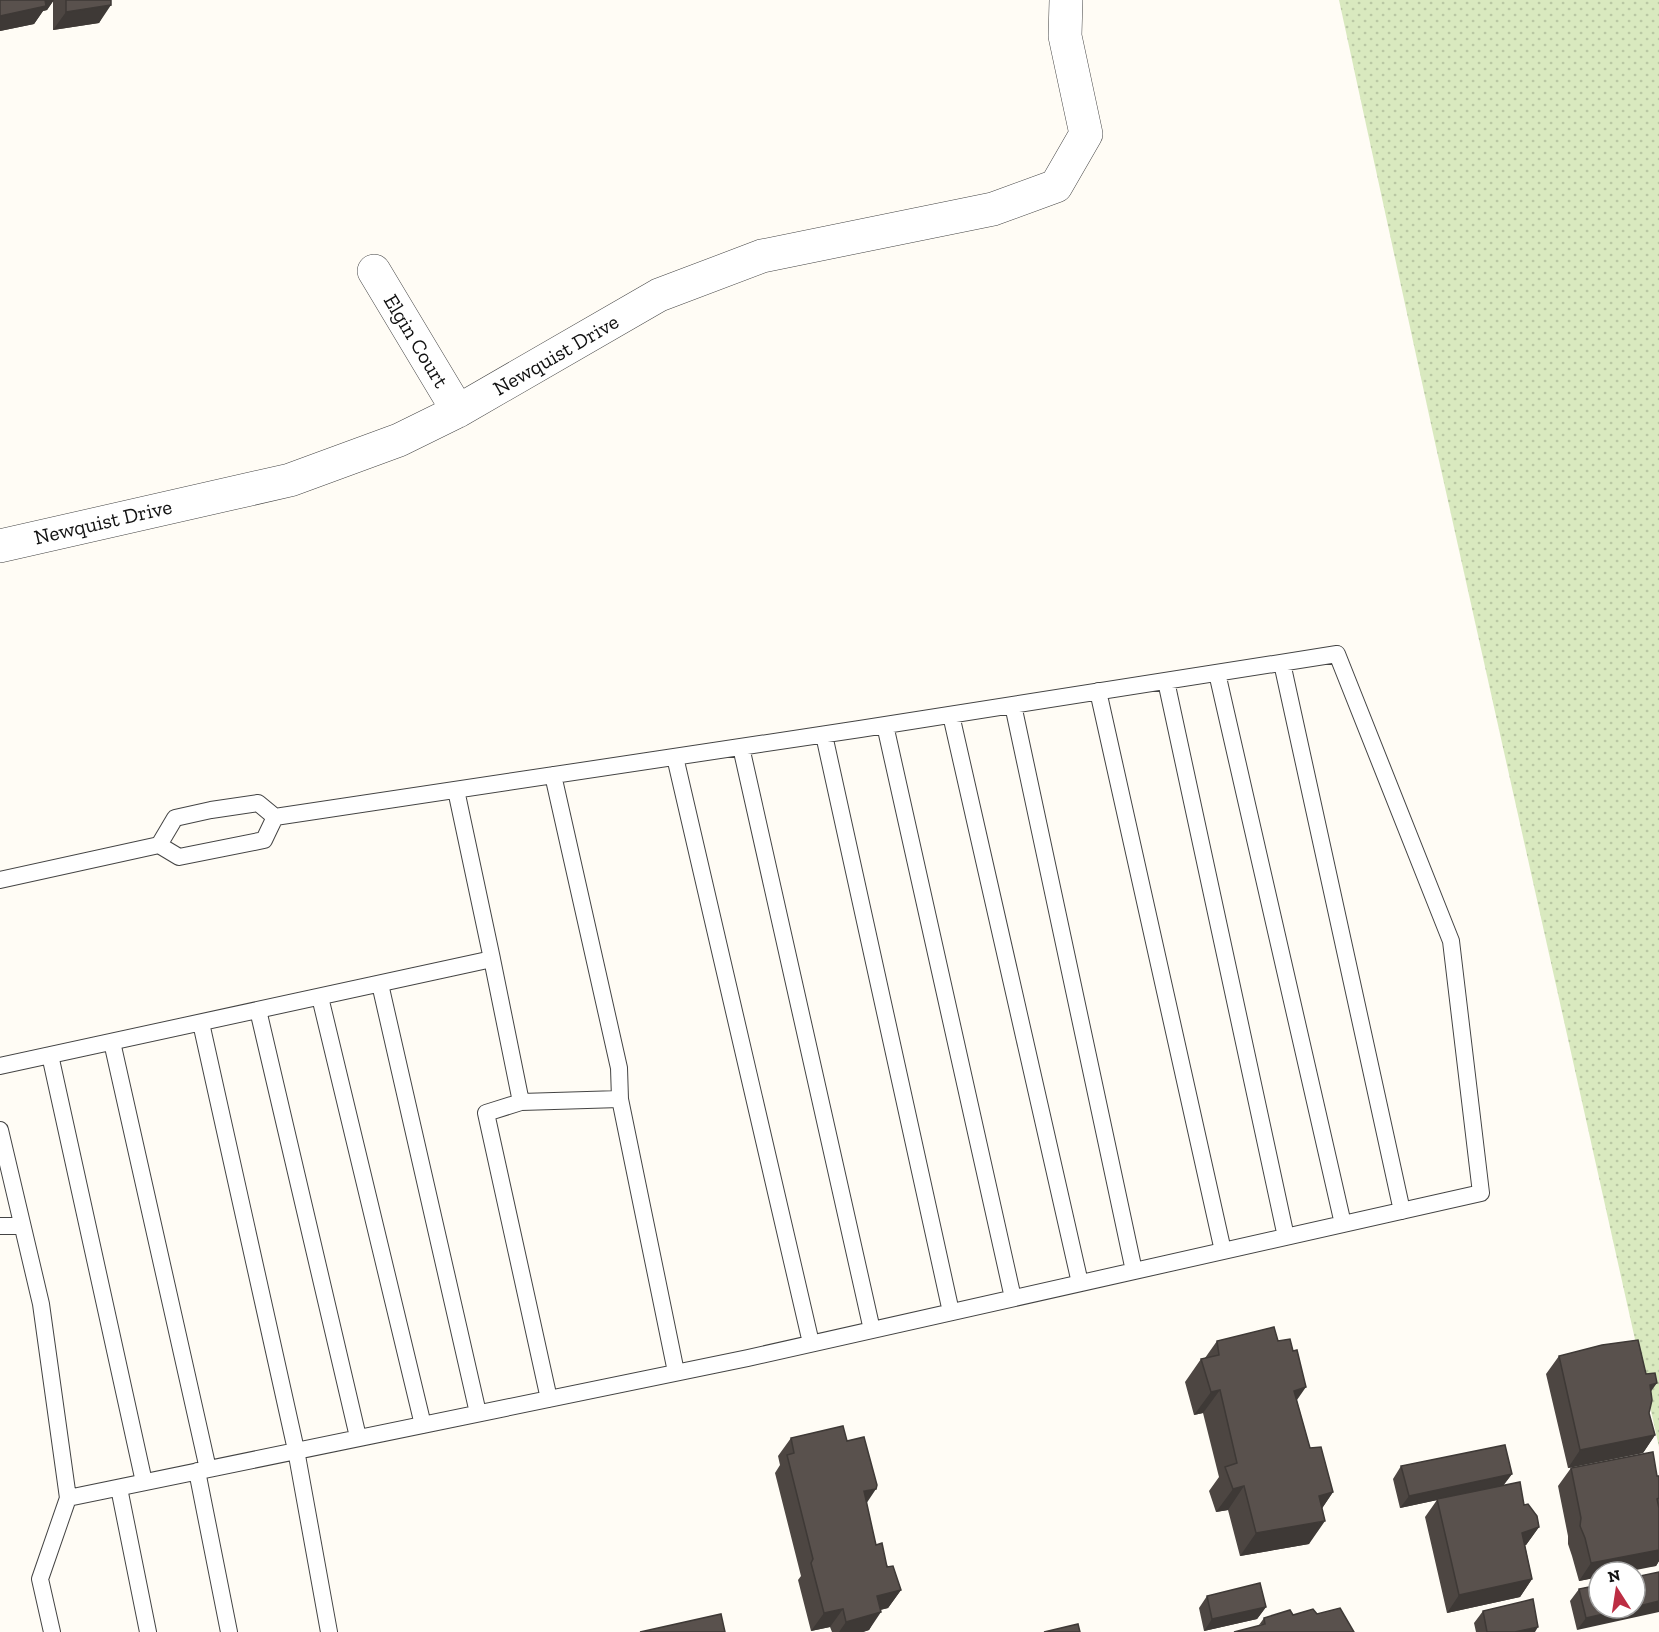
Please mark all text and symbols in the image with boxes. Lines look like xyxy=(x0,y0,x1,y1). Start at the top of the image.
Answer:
street label: Elgin Court xyxy=(379,289,454,392)
street label: Newquist Drive xyxy=(489,309,623,401)
street label: Newquist Drive xyxy=(32,493,174,550)
north arrow xyxy=(1587,1560,1647,1620)
text: N xyxy=(1606,1565,1622,1586)

